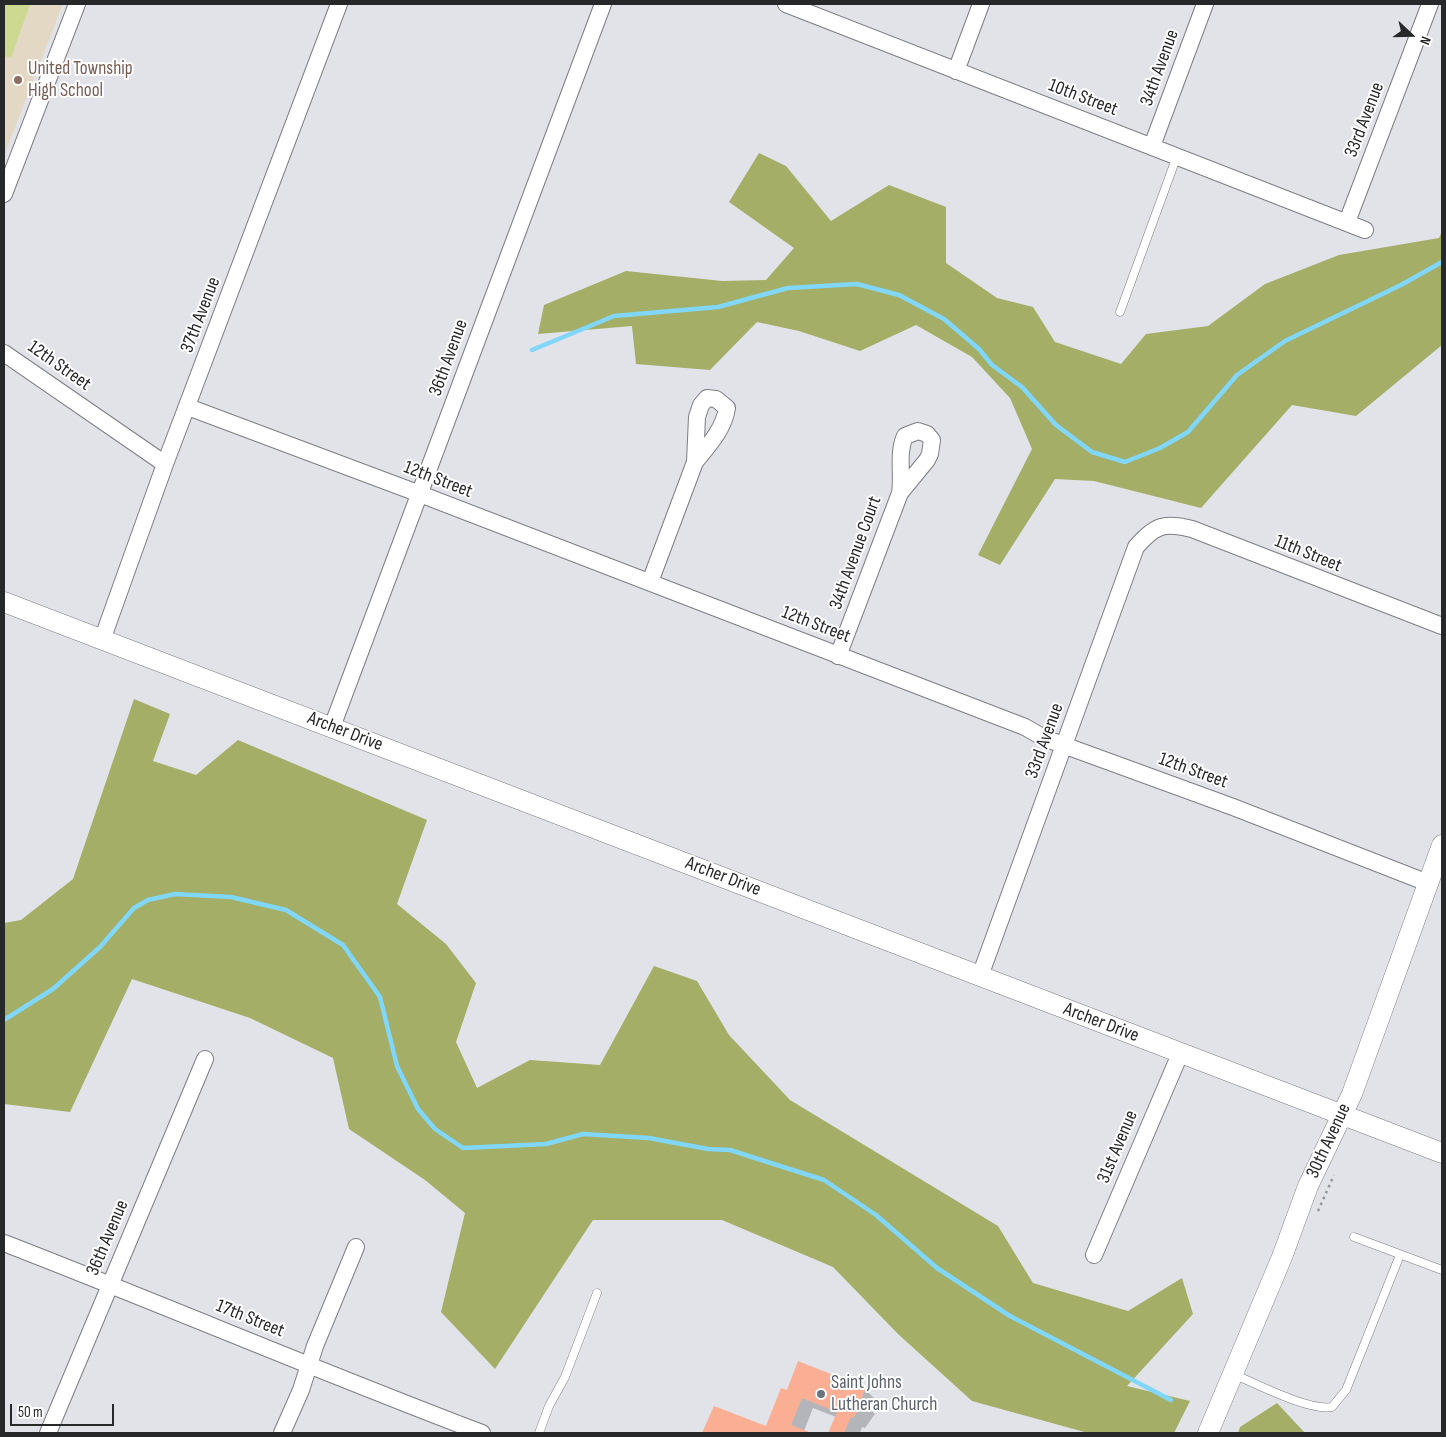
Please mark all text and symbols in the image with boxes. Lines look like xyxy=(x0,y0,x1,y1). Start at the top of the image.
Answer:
north arrow xyxy=(1386,10,1436,60)
street label: 34th Avenue xyxy=(1136,27,1184,109)
text: N xyxy=(1416,34,1435,47)
place label: United Township High School xyxy=(28,58,133,102)
marker: United Township High School xyxy=(12,74,24,86)
street label: 10th Street xyxy=(1045,74,1121,122)
street label: 33rd Avenue xyxy=(1340,79,1390,161)
street label: 37th Avenue xyxy=(176,274,226,356)
street label: 36th Avenue xyxy=(425,317,473,399)
street label: 12th Street xyxy=(23,336,95,396)
street label: 12th Street xyxy=(400,457,476,503)
street label: 34th Avenue Court xyxy=(825,493,887,613)
street label: 11th Street xyxy=(1271,530,1345,578)
street label: 12th Street xyxy=(778,602,854,648)
street label: 33rd Avenue xyxy=(1021,700,1069,782)
street label: Archer Drive xyxy=(304,707,386,757)
street label: 12th Street xyxy=(1155,748,1231,794)
street label: Archer Drive xyxy=(682,852,764,902)
street label: Archer Drive xyxy=(1060,998,1142,1048)
street label: 30th Avenue xyxy=(1302,1100,1356,1182)
street label: 31st Avenue xyxy=(1093,1107,1143,1187)
street label: 36th Avenue xyxy=(82,1197,134,1279)
street label: 17th Street xyxy=(213,1295,287,1343)
place label: Saint Johns Lutheran Church xyxy=(831,1372,937,1416)
marker: Saint Johns Lutheran Church xyxy=(815,1388,827,1400)
scale bar xyxy=(12,1394,116,1426)
text: 50 m xyxy=(18,1403,43,1422)

